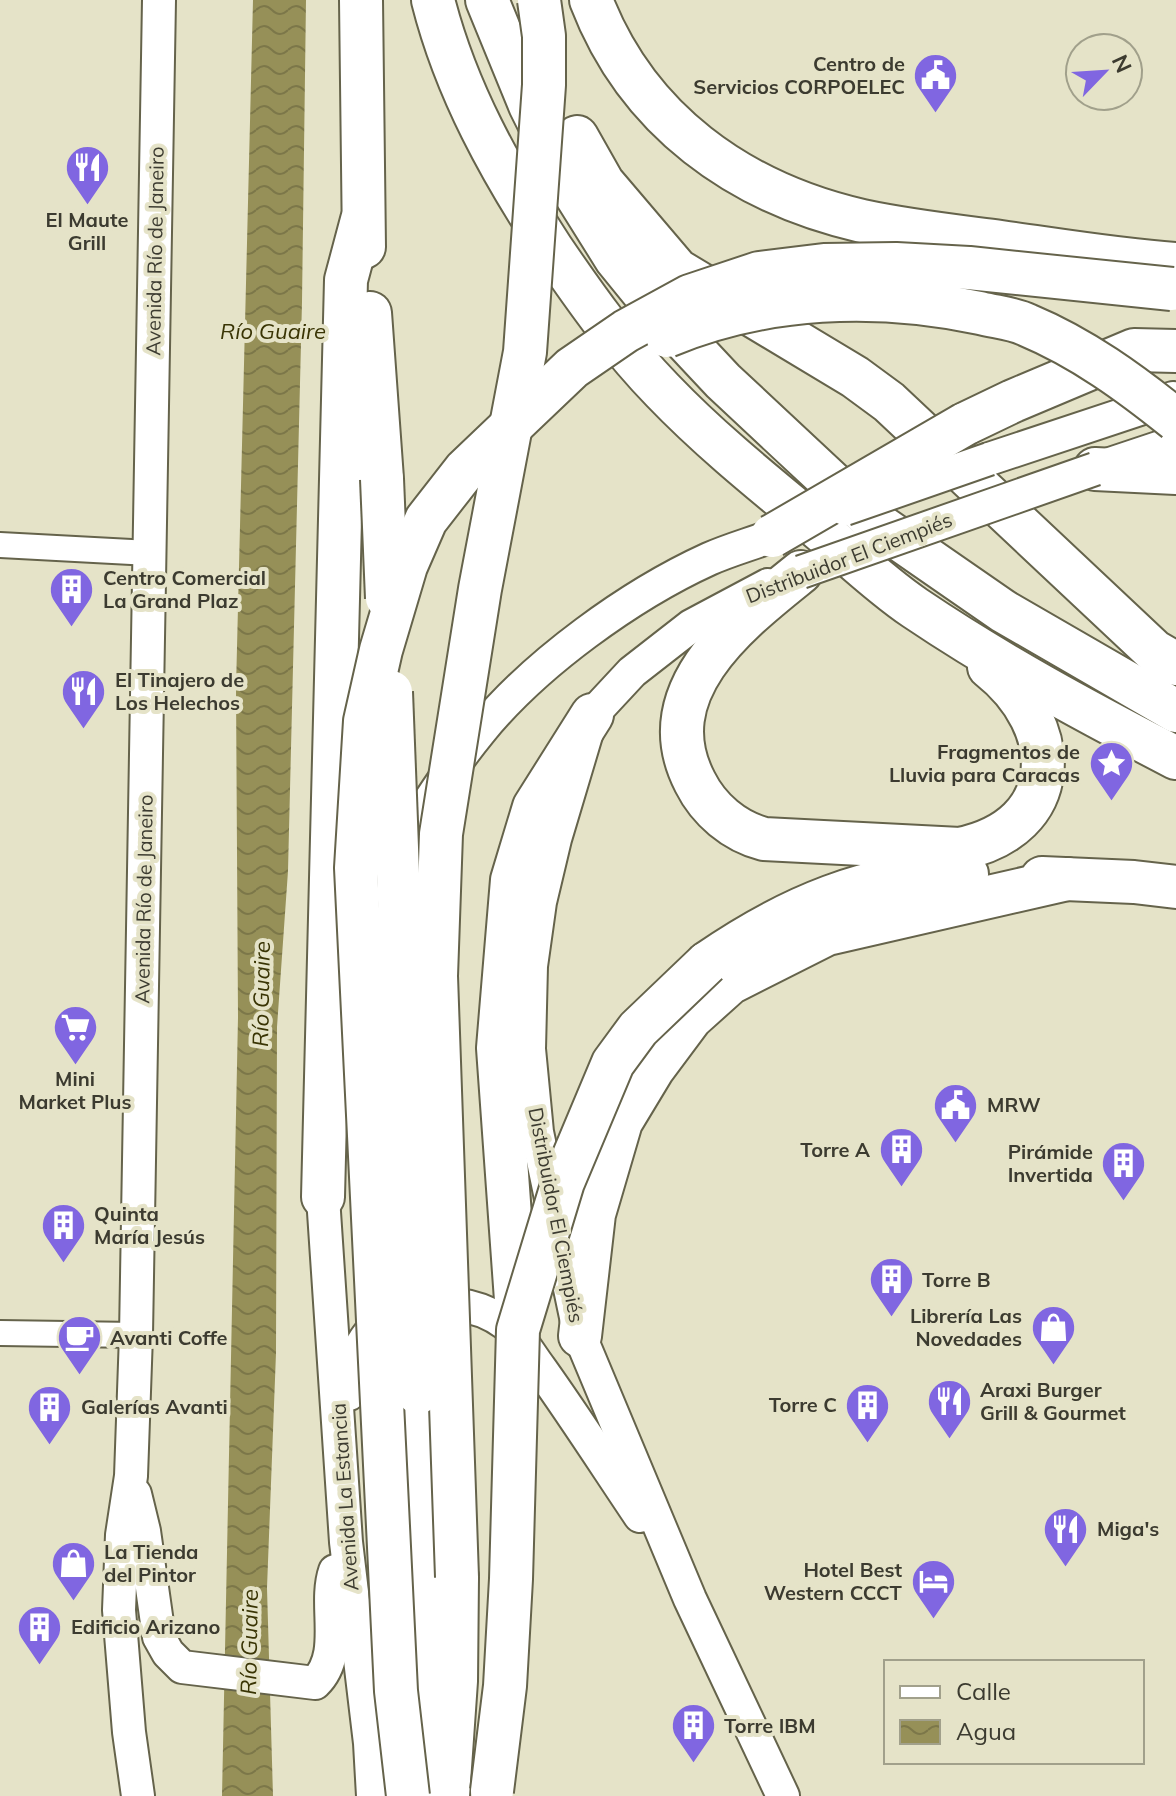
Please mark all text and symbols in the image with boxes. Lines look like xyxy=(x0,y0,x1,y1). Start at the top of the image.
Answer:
north arrow xyxy=(1064,32,1144,112)
text: N xyxy=(1106,50,1138,77)
place label: Centro de Servicios CORPOELEC xyxy=(693,51,905,99)
public building icon: Centro de Servicios CORPOELEC xyxy=(912,52,960,115)
restaurant icon: El Maute Grill xyxy=(63,144,111,207)
street label: Avenida Río de Janeiro xyxy=(140,146,169,356)
place label: El Maute Grill xyxy=(46,207,128,255)
water label: Río Guaire xyxy=(220,317,326,345)
street label: Distribuidor El Ciempiés xyxy=(742,507,955,608)
place label: Centro Comercial La Grand Plaz xyxy=(103,565,266,613)
building icon: Centro Comercial La Grand Plaz xyxy=(48,566,96,629)
restaurant icon: El Tinajero de Los Helechos xyxy=(60,667,108,730)
place label: El Tinajero de Los Helechos xyxy=(115,667,244,715)
place label: Fragmentos de Lluvia para Caracas xyxy=(889,739,1080,787)
place icon: Fragmentos de Lluvia para Caracas xyxy=(1087,739,1135,802)
street label: Avenida Río de Janeiro xyxy=(129,794,158,1004)
water label: Río Guaire xyxy=(246,941,276,1047)
supermarket icon: Mini Market Plus xyxy=(51,1003,99,1066)
place label: Mini Market Plus xyxy=(19,1066,131,1114)
public building icon: MRW xyxy=(932,1081,980,1144)
place label: MRW xyxy=(987,1092,1041,1117)
street label: Distribuidor El Ciempiés xyxy=(523,1105,590,1325)
building icon: Torre A xyxy=(877,1126,925,1189)
place label: Torre A xyxy=(800,1137,870,1162)
place label: Pirámide Invertida xyxy=(1008,1139,1093,1187)
building icon: Pirámide Invertida xyxy=(1100,1139,1148,1202)
building icon: Quinta María Jesús xyxy=(39,1201,87,1264)
place label: Quinta María Jesús xyxy=(94,1201,205,1249)
building icon: Torre B xyxy=(867,1256,915,1319)
place label: Torre B xyxy=(922,1267,990,1292)
place label: Librería Las Novedades xyxy=(910,1303,1022,1351)
shop icon: Librería Las Novedades xyxy=(1029,1303,1077,1366)
cafe icon: Avanti Coffe xyxy=(55,1314,103,1377)
place label: Avanti Coffe xyxy=(110,1325,228,1350)
place label: Araxi Burger Grill & Gourmet xyxy=(980,1377,1126,1425)
restaurant icon: Araxi Burger Grill & Gourmet xyxy=(925,1378,973,1441)
building icon: Torre C xyxy=(844,1381,892,1444)
building icon: Galerías Avanti xyxy=(26,1383,74,1446)
place label: Torre C xyxy=(769,1392,837,1417)
place label: Galerías Avanti xyxy=(81,1394,228,1419)
street label: Avenida La Estancia xyxy=(325,1402,364,1592)
restaurant icon: Miga's xyxy=(1042,1505,1090,1568)
place label: Miga's xyxy=(1097,1516,1159,1541)
shop icon: La Tienda del Pintor xyxy=(49,1539,97,1602)
place label: La Tienda del Pintor xyxy=(104,1539,199,1587)
place label: Hotel Best Western CCCT xyxy=(764,1557,903,1605)
hotel icon: Hotel Best Western CCCT xyxy=(909,1557,957,1620)
water label: Río Guaire xyxy=(234,1589,264,1695)
building icon: Edificio Arizano xyxy=(16,1603,64,1666)
place label: Edificio Arizano xyxy=(71,1614,221,1639)
legend xyxy=(884,1660,1144,1764)
text: Calle xyxy=(956,1676,1011,1706)
building icon: Torre IBM xyxy=(669,1702,717,1765)
place label: Torre IBM xyxy=(724,1713,816,1738)
text: Agua xyxy=(956,1716,1016,1746)

